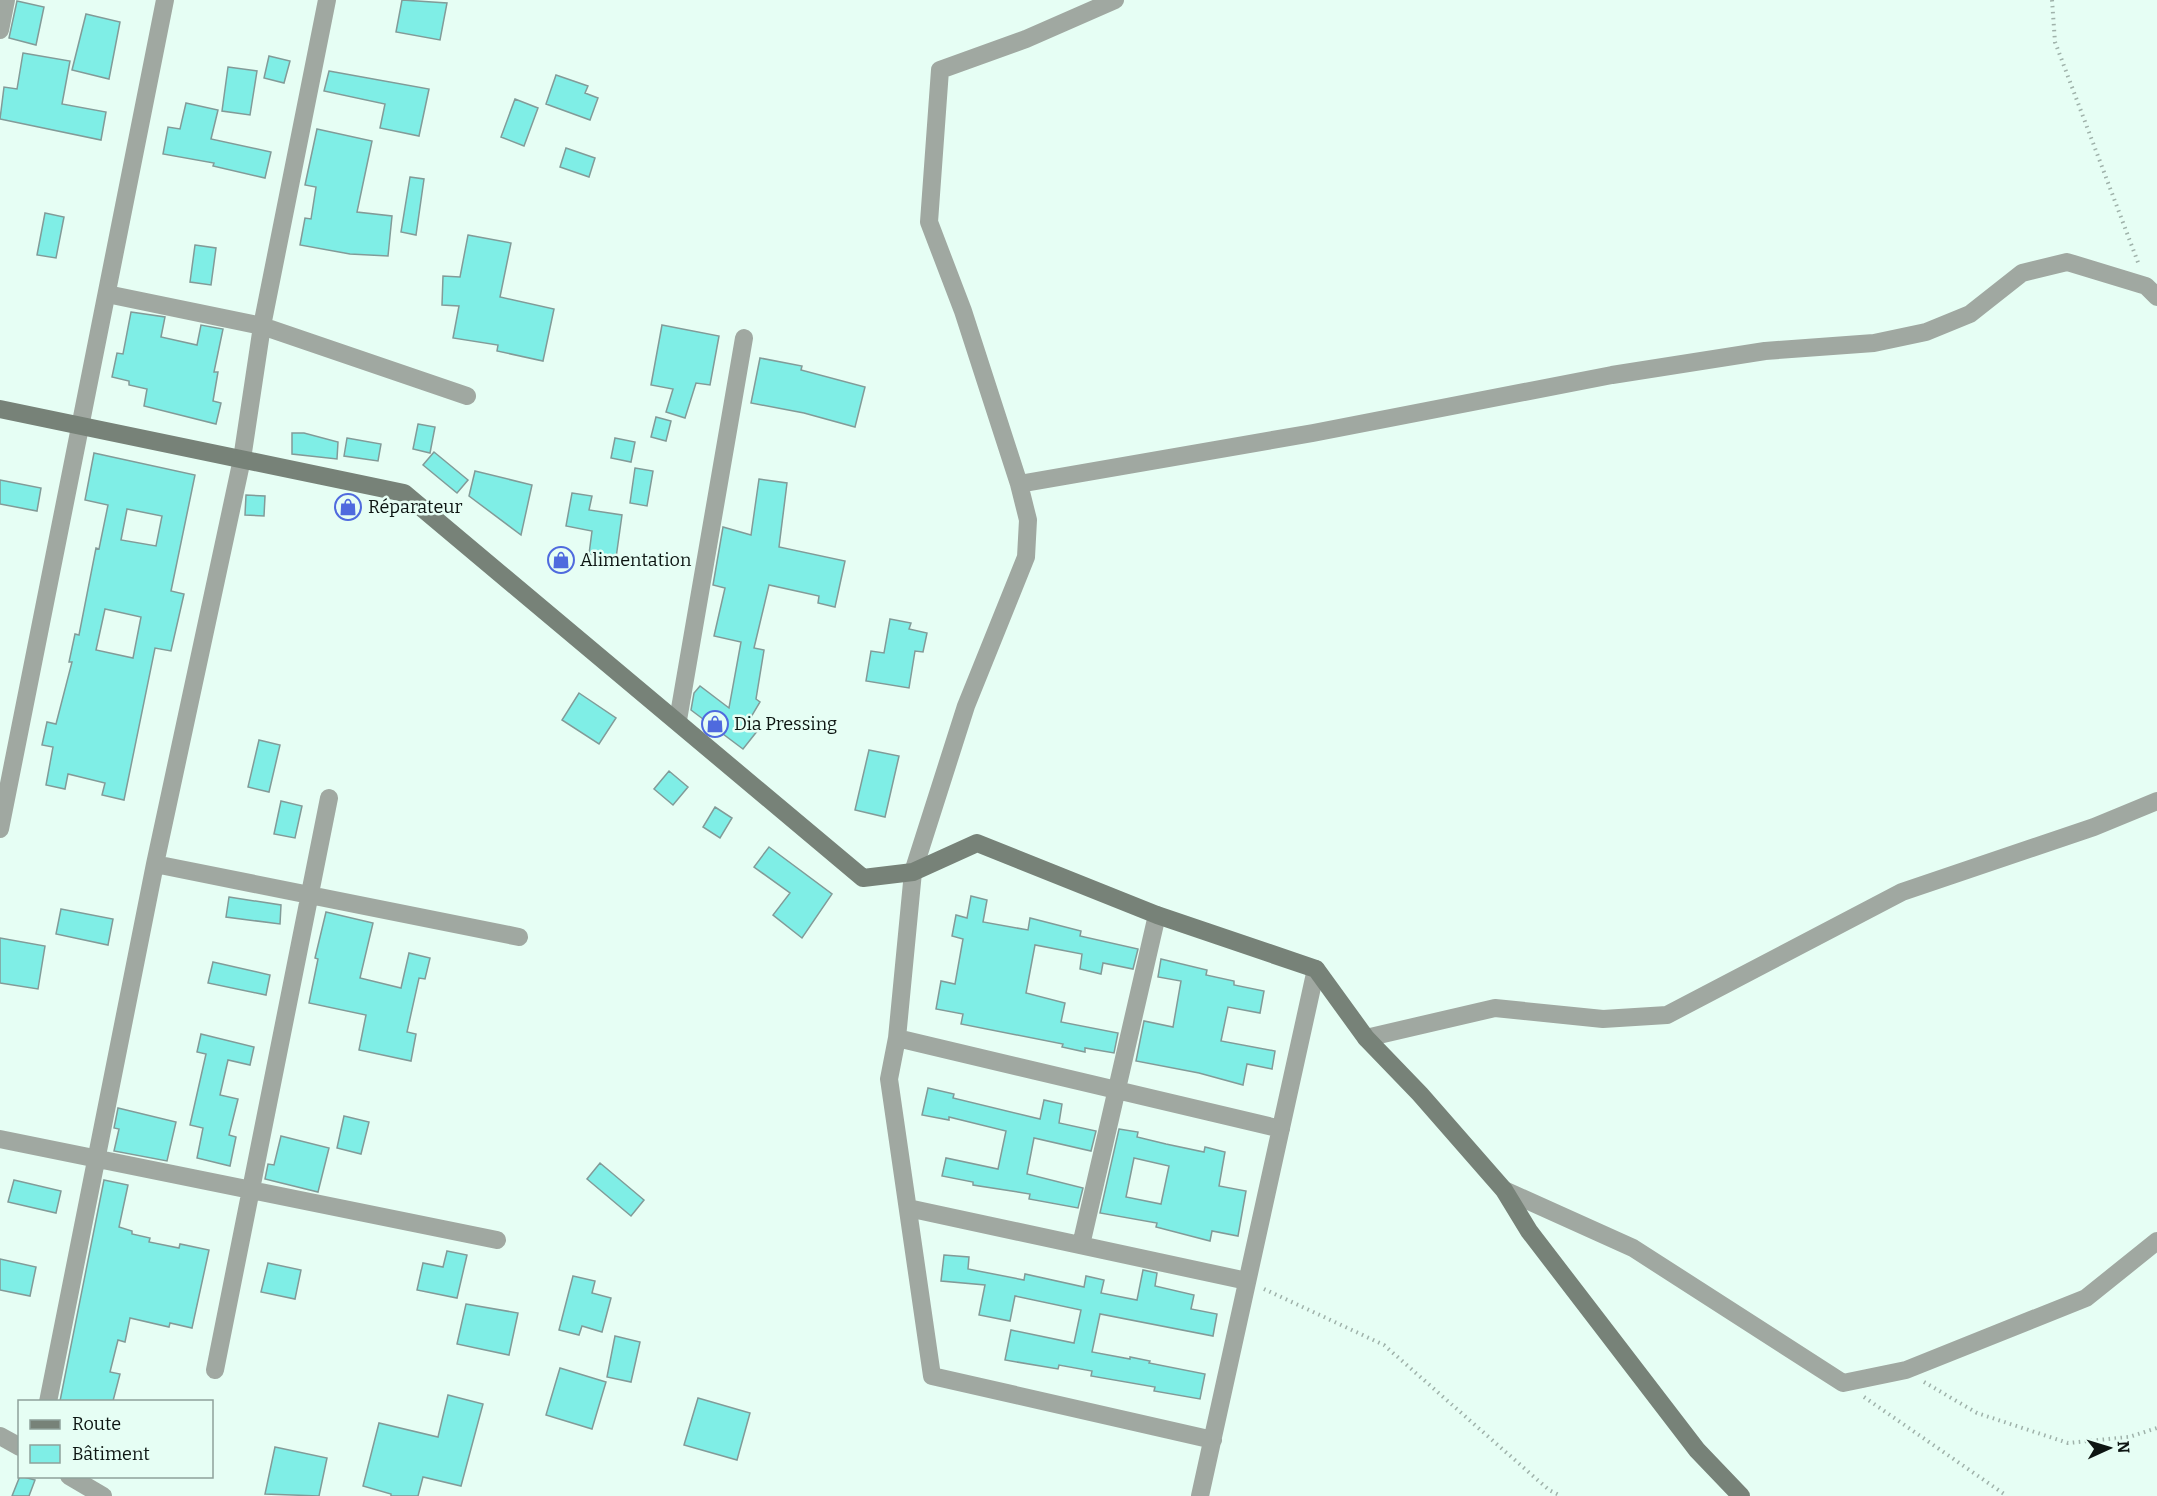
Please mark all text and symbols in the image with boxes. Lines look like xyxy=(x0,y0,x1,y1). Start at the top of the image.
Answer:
shop icon: Réparateur xyxy=(333,492,363,522)
place label: Réparateur xyxy=(368,496,462,518)
shop icon: Alimentation xyxy=(546,545,576,575)
place label: Alimentation xyxy=(580,549,692,571)
shop icon: Dia Pressing xyxy=(700,709,730,739)
place label: Dia Pressing xyxy=(734,713,837,735)
legend xyxy=(18,1400,213,1478)
text: Route xyxy=(72,1413,121,1435)
north arrow xyxy=(2079,1418,2139,1478)
text: N xyxy=(2114,1440,2133,1454)
text: Bâtiment xyxy=(72,1443,150,1465)

